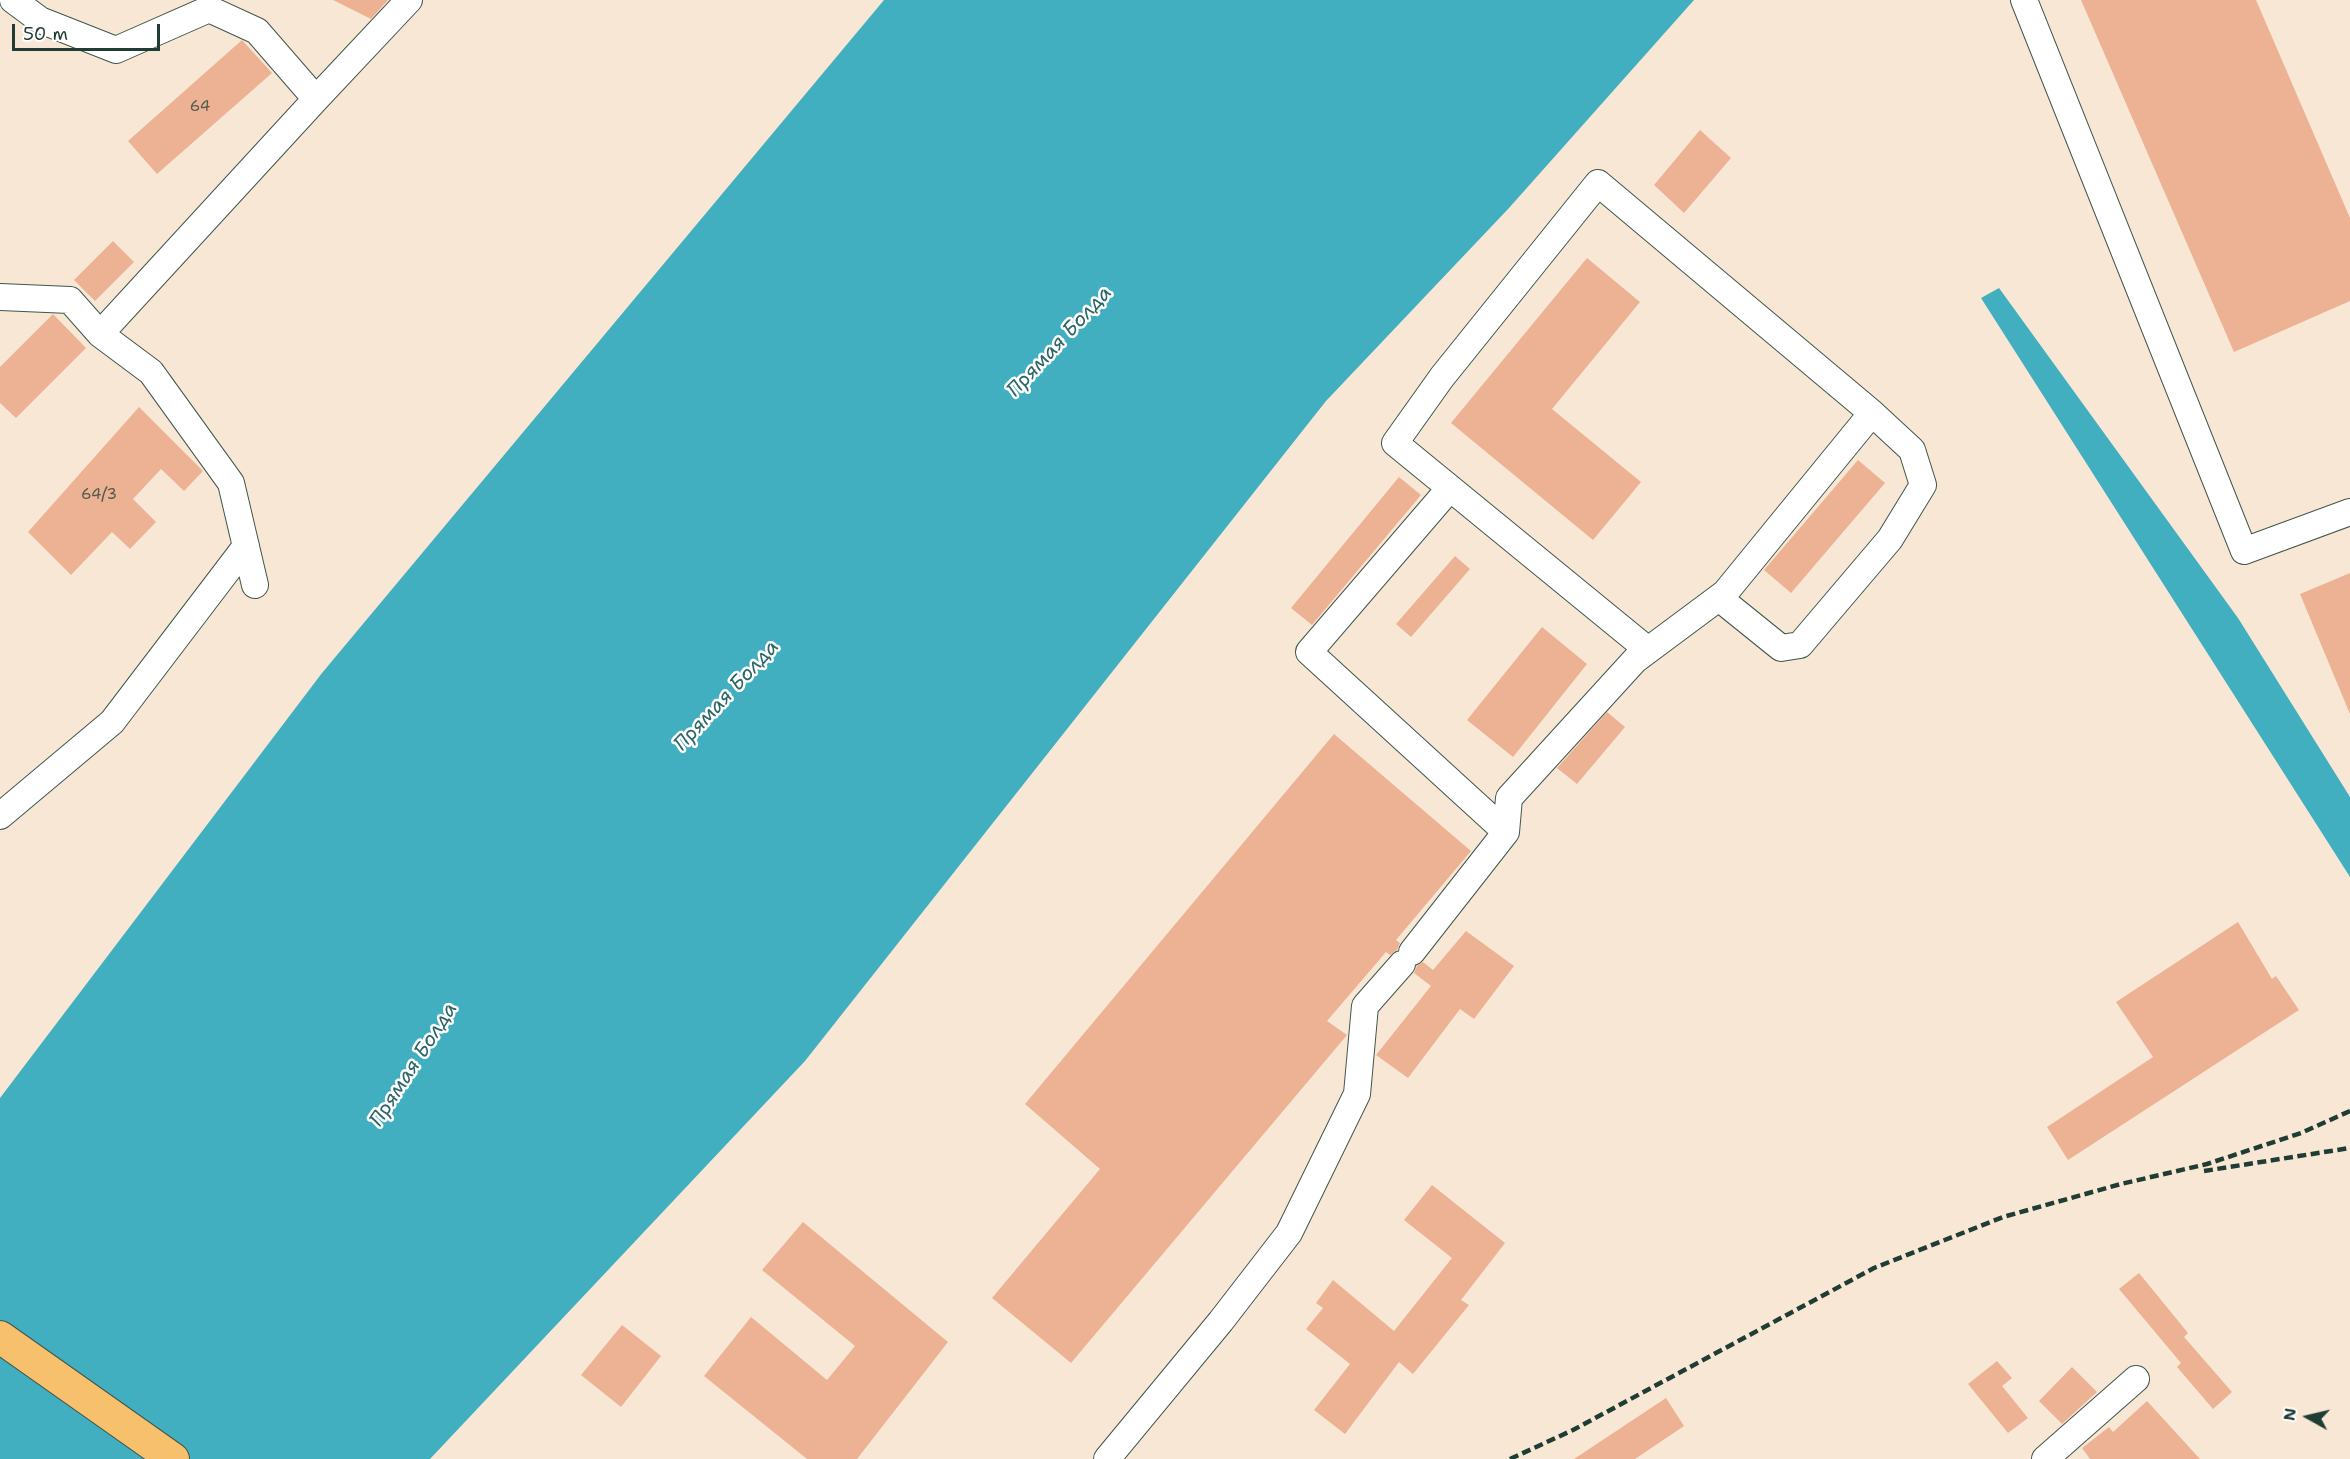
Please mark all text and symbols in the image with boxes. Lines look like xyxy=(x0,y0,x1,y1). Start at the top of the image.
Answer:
scale bar xyxy=(15,12,164,50)
text: 50 m xyxy=(23,22,68,46)
house number: 64 xyxy=(190,98,210,116)
water label: Прямая Болда xyxy=(1003,282,1117,402)
house number: 64/3 xyxy=(81,486,117,504)
water label: Прямая Болда xyxy=(670,636,784,756)
water label: Прямая Болда xyxy=(365,999,463,1131)
north arrow xyxy=(2278,1387,2338,1447)
text: N xyxy=(2278,1407,2301,1422)

